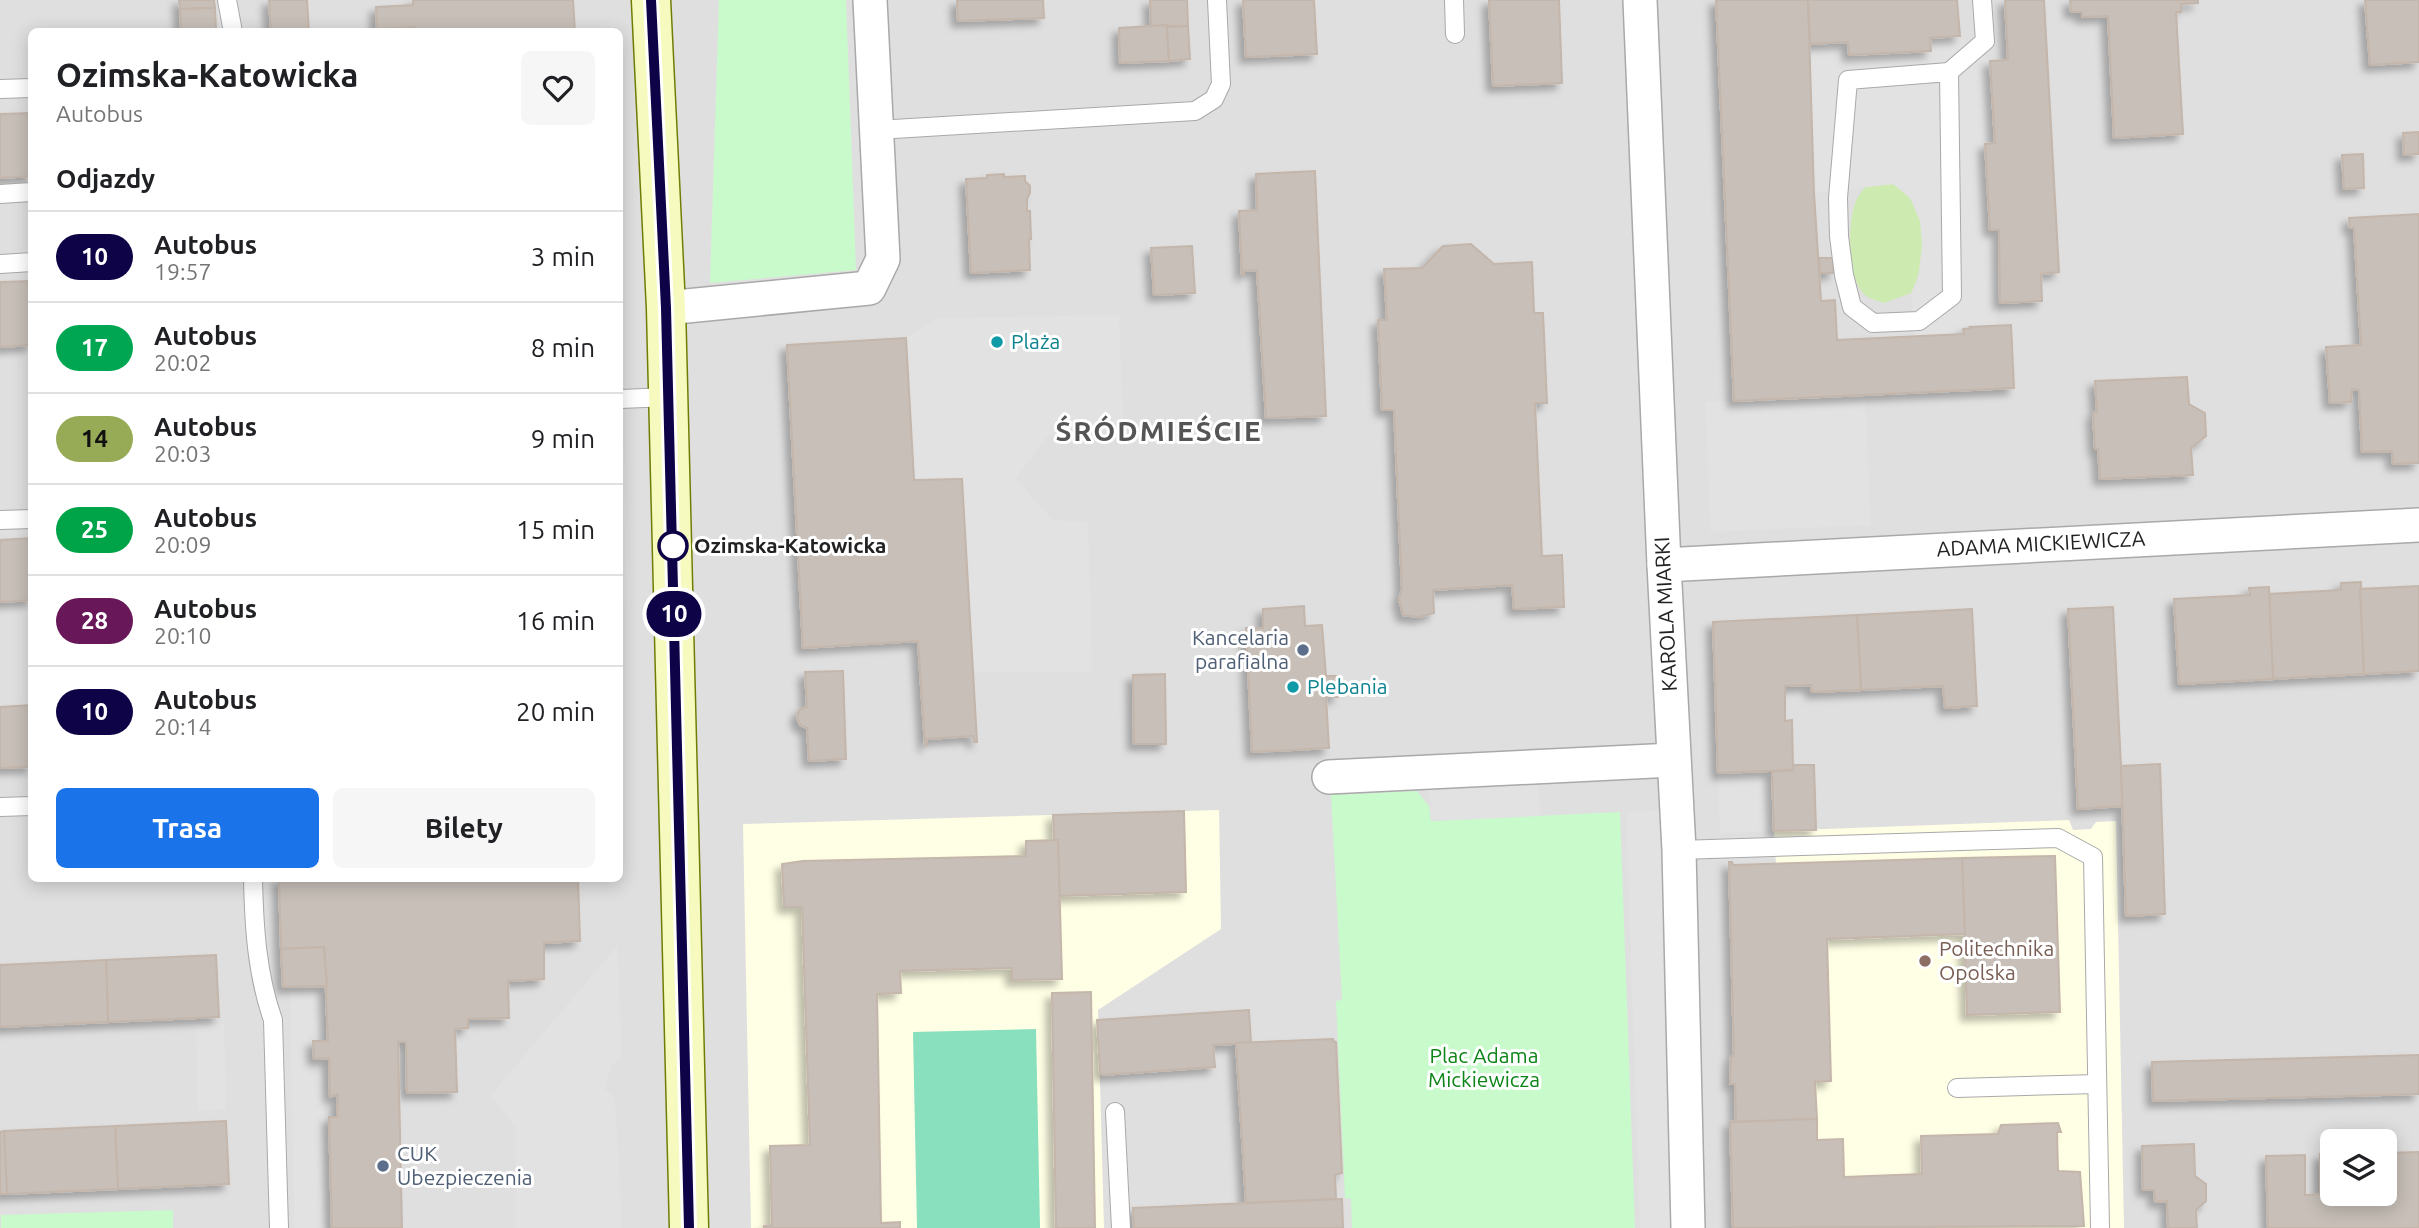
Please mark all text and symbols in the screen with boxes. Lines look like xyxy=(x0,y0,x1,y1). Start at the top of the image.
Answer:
button: heart xyxy=(521,51,595,125)
text: Ozimska-Katowicka xyxy=(56,56,359,93)
text: Autobus xyxy=(56,101,143,126)
text: Odjazdy xyxy=(56,164,155,193)
text: Autobus xyxy=(154,230,257,259)
text: 3 min xyxy=(531,242,595,271)
text: 10 xyxy=(81,243,108,270)
text: 19:57 xyxy=(154,259,212,284)
text: Autobus xyxy=(154,321,257,350)
place label: Plaża xyxy=(1011,329,1060,353)
text: 8 min xyxy=(531,333,595,362)
text: 17 xyxy=(81,334,108,361)
marker: Plaża xyxy=(989,334,1005,350)
text: 20:02 xyxy=(154,350,212,375)
text: Autobus xyxy=(154,412,257,441)
district label: ŚRÓDMIEŚCIE xyxy=(1055,415,1263,446)
text: 9 min xyxy=(531,424,595,453)
text: 14 xyxy=(81,425,108,452)
text: 20:03 xyxy=(154,441,212,466)
text: Autobus xyxy=(154,503,257,532)
text: 15 min xyxy=(516,515,595,544)
text: 25 xyxy=(81,516,108,543)
street label: ADAMA MICKIEWICZA xyxy=(1936,526,2146,560)
marker: Ozimska-Katowicka xyxy=(658,531,688,561)
text: 20:09 xyxy=(154,532,212,557)
place label: Ozimska-Katowicka xyxy=(694,533,887,557)
street label: KAROLA MIARKI xyxy=(1649,536,1681,692)
line badge: 10 xyxy=(642,591,706,637)
text: Autobus xyxy=(154,594,257,623)
text: 10 xyxy=(660,600,688,627)
text: 16 min xyxy=(516,606,595,635)
text: 28 xyxy=(81,607,108,634)
text: 20:10 xyxy=(154,623,212,648)
place label: Kancelaria parafialna xyxy=(1192,625,1289,673)
marker: Kancelaria parafialna xyxy=(1295,642,1311,658)
place label: Plebania xyxy=(1307,674,1388,698)
marker: Plebania xyxy=(1285,679,1301,695)
text: Autobus xyxy=(154,685,257,714)
text: 20 min xyxy=(516,697,595,726)
text: 10 xyxy=(81,698,108,725)
text: 20:14 xyxy=(154,714,212,739)
button: Trasa xyxy=(56,788,319,868)
button: Bilety xyxy=(333,788,595,868)
place label: Politechnika Opolska xyxy=(1939,936,2054,984)
marker: Politechnika Opolska xyxy=(1917,953,1933,969)
park label: Plac Adama Mickiewicza xyxy=(1428,1043,1540,1091)
map controls xyxy=(2320,1129,2397,1206)
button: layers xyxy=(2320,1129,2397,1206)
place label: CUK Ubezpieczenia xyxy=(397,1141,533,1189)
marker: CUK Ubezpieczenia xyxy=(375,1158,391,1174)

